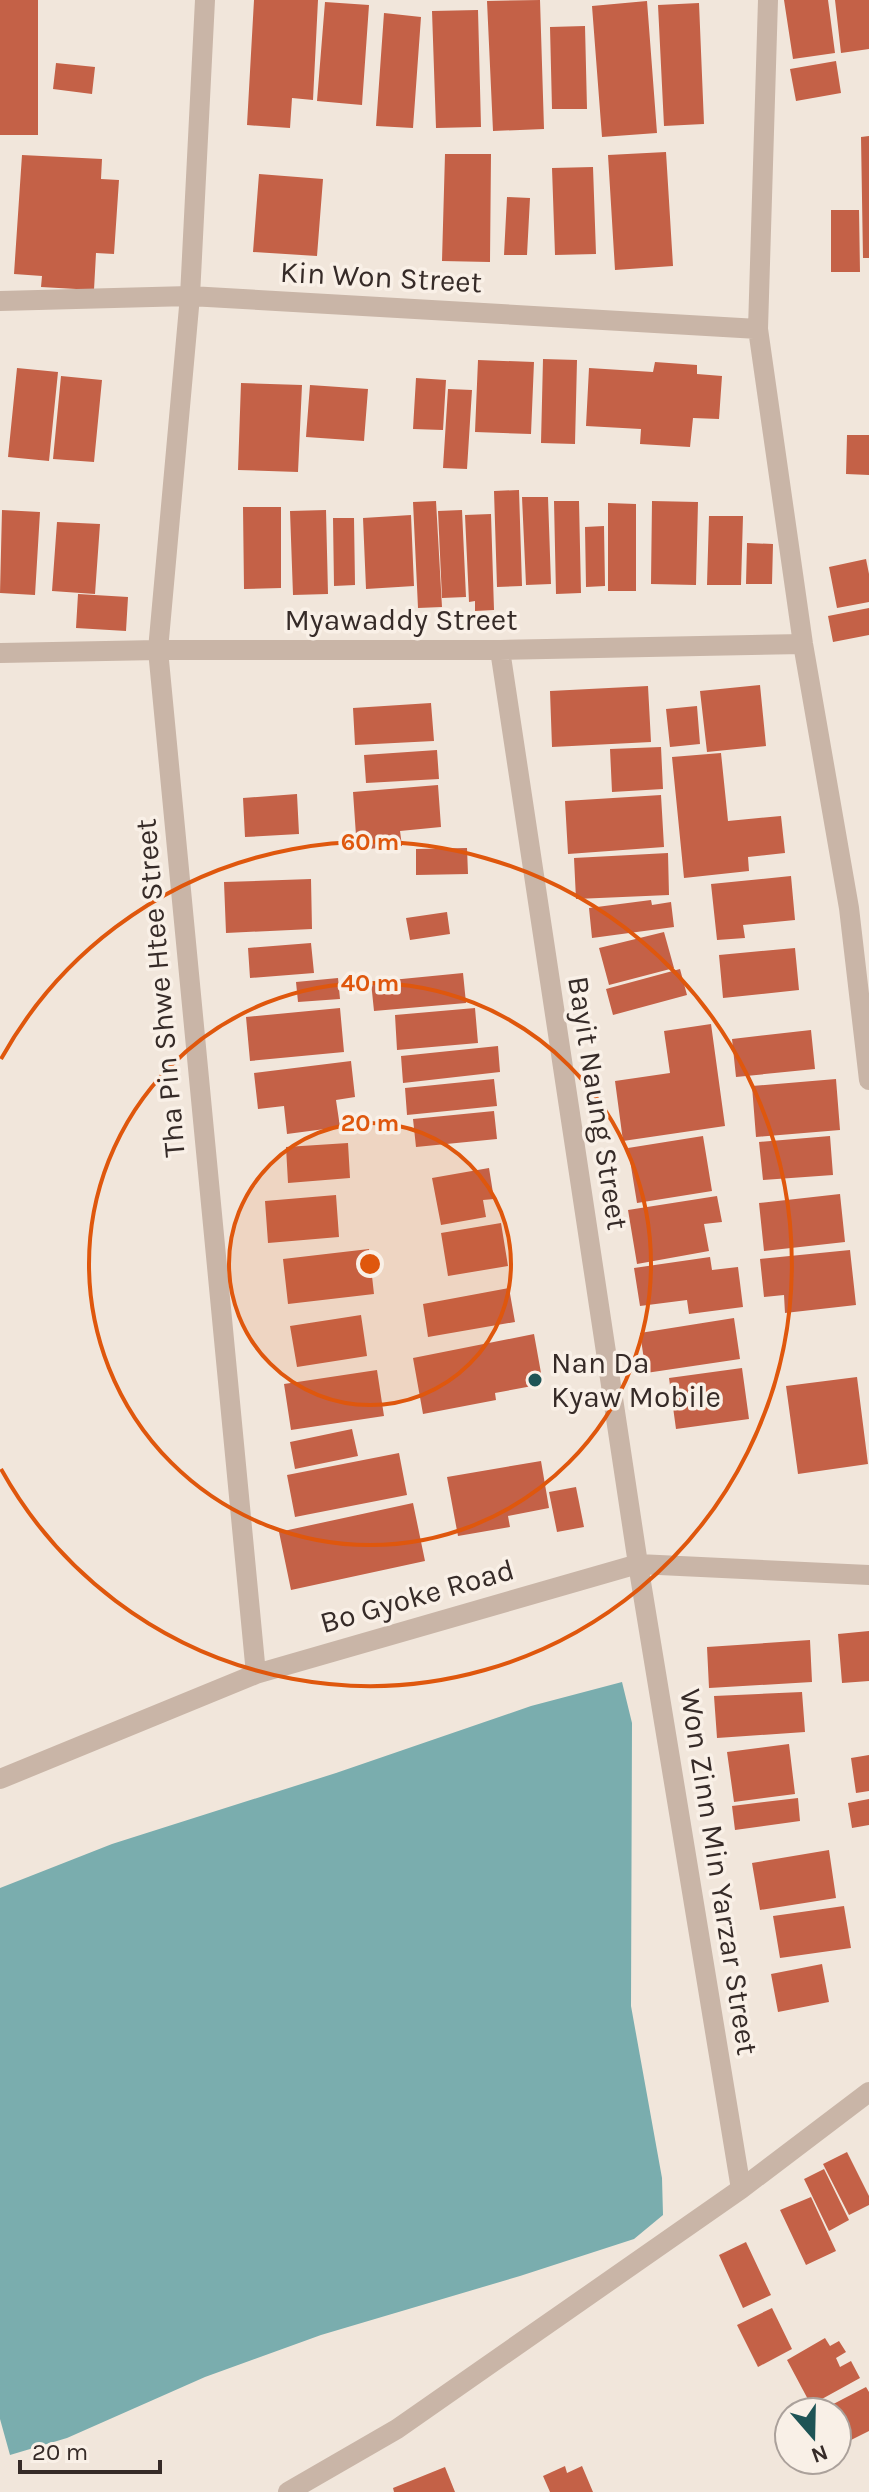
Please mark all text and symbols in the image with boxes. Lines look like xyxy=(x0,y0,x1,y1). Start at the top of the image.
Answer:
street label: Kin Won Street xyxy=(279,254,483,300)
street label: Myawaddy Street xyxy=(284,602,518,638)
street label: Tha Pin Shwe Htee Street xyxy=(127,817,193,1159)
text: 60 m xyxy=(341,828,399,856)
text: 40 m xyxy=(341,969,399,997)
street label: Bayit Naung Street xyxy=(560,974,636,1232)
text: 20 m xyxy=(341,1109,399,1137)
centre of rings xyxy=(356,1250,384,1278)
place label: Nan Da Kyaw Mobile xyxy=(551,1345,721,1415)
marker: Nan Da Kyaw Mobile xyxy=(526,1371,544,1389)
street label: Bo Gyoke Road xyxy=(316,1551,518,1641)
street label: Won Zinn Min Yarzar Street xyxy=(672,1686,766,2058)
north arrow xyxy=(773,2396,853,2476)
scale bar xyxy=(20,2424,160,2474)
text: 20 m xyxy=(32,2438,88,2466)
text: N xyxy=(808,2439,831,2469)

